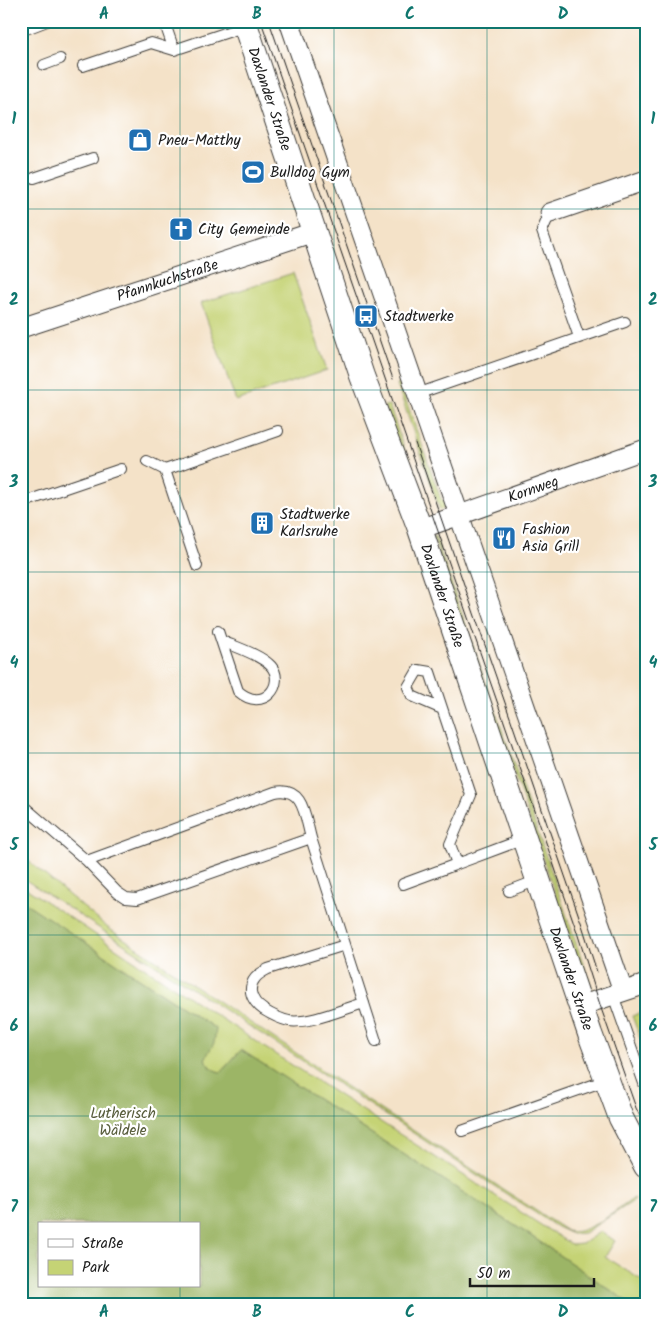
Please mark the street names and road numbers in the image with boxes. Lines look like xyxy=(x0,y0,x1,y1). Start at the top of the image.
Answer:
street label: Daxlander Straße xyxy=(240,44,297,155)
street label: Pfannkuchstraße xyxy=(114,253,222,309)
street label: Kornweg xyxy=(505,470,562,510)
street label: Daxlander Straße xyxy=(413,541,470,651)
street label: Daxlander Straße xyxy=(542,924,599,1034)

